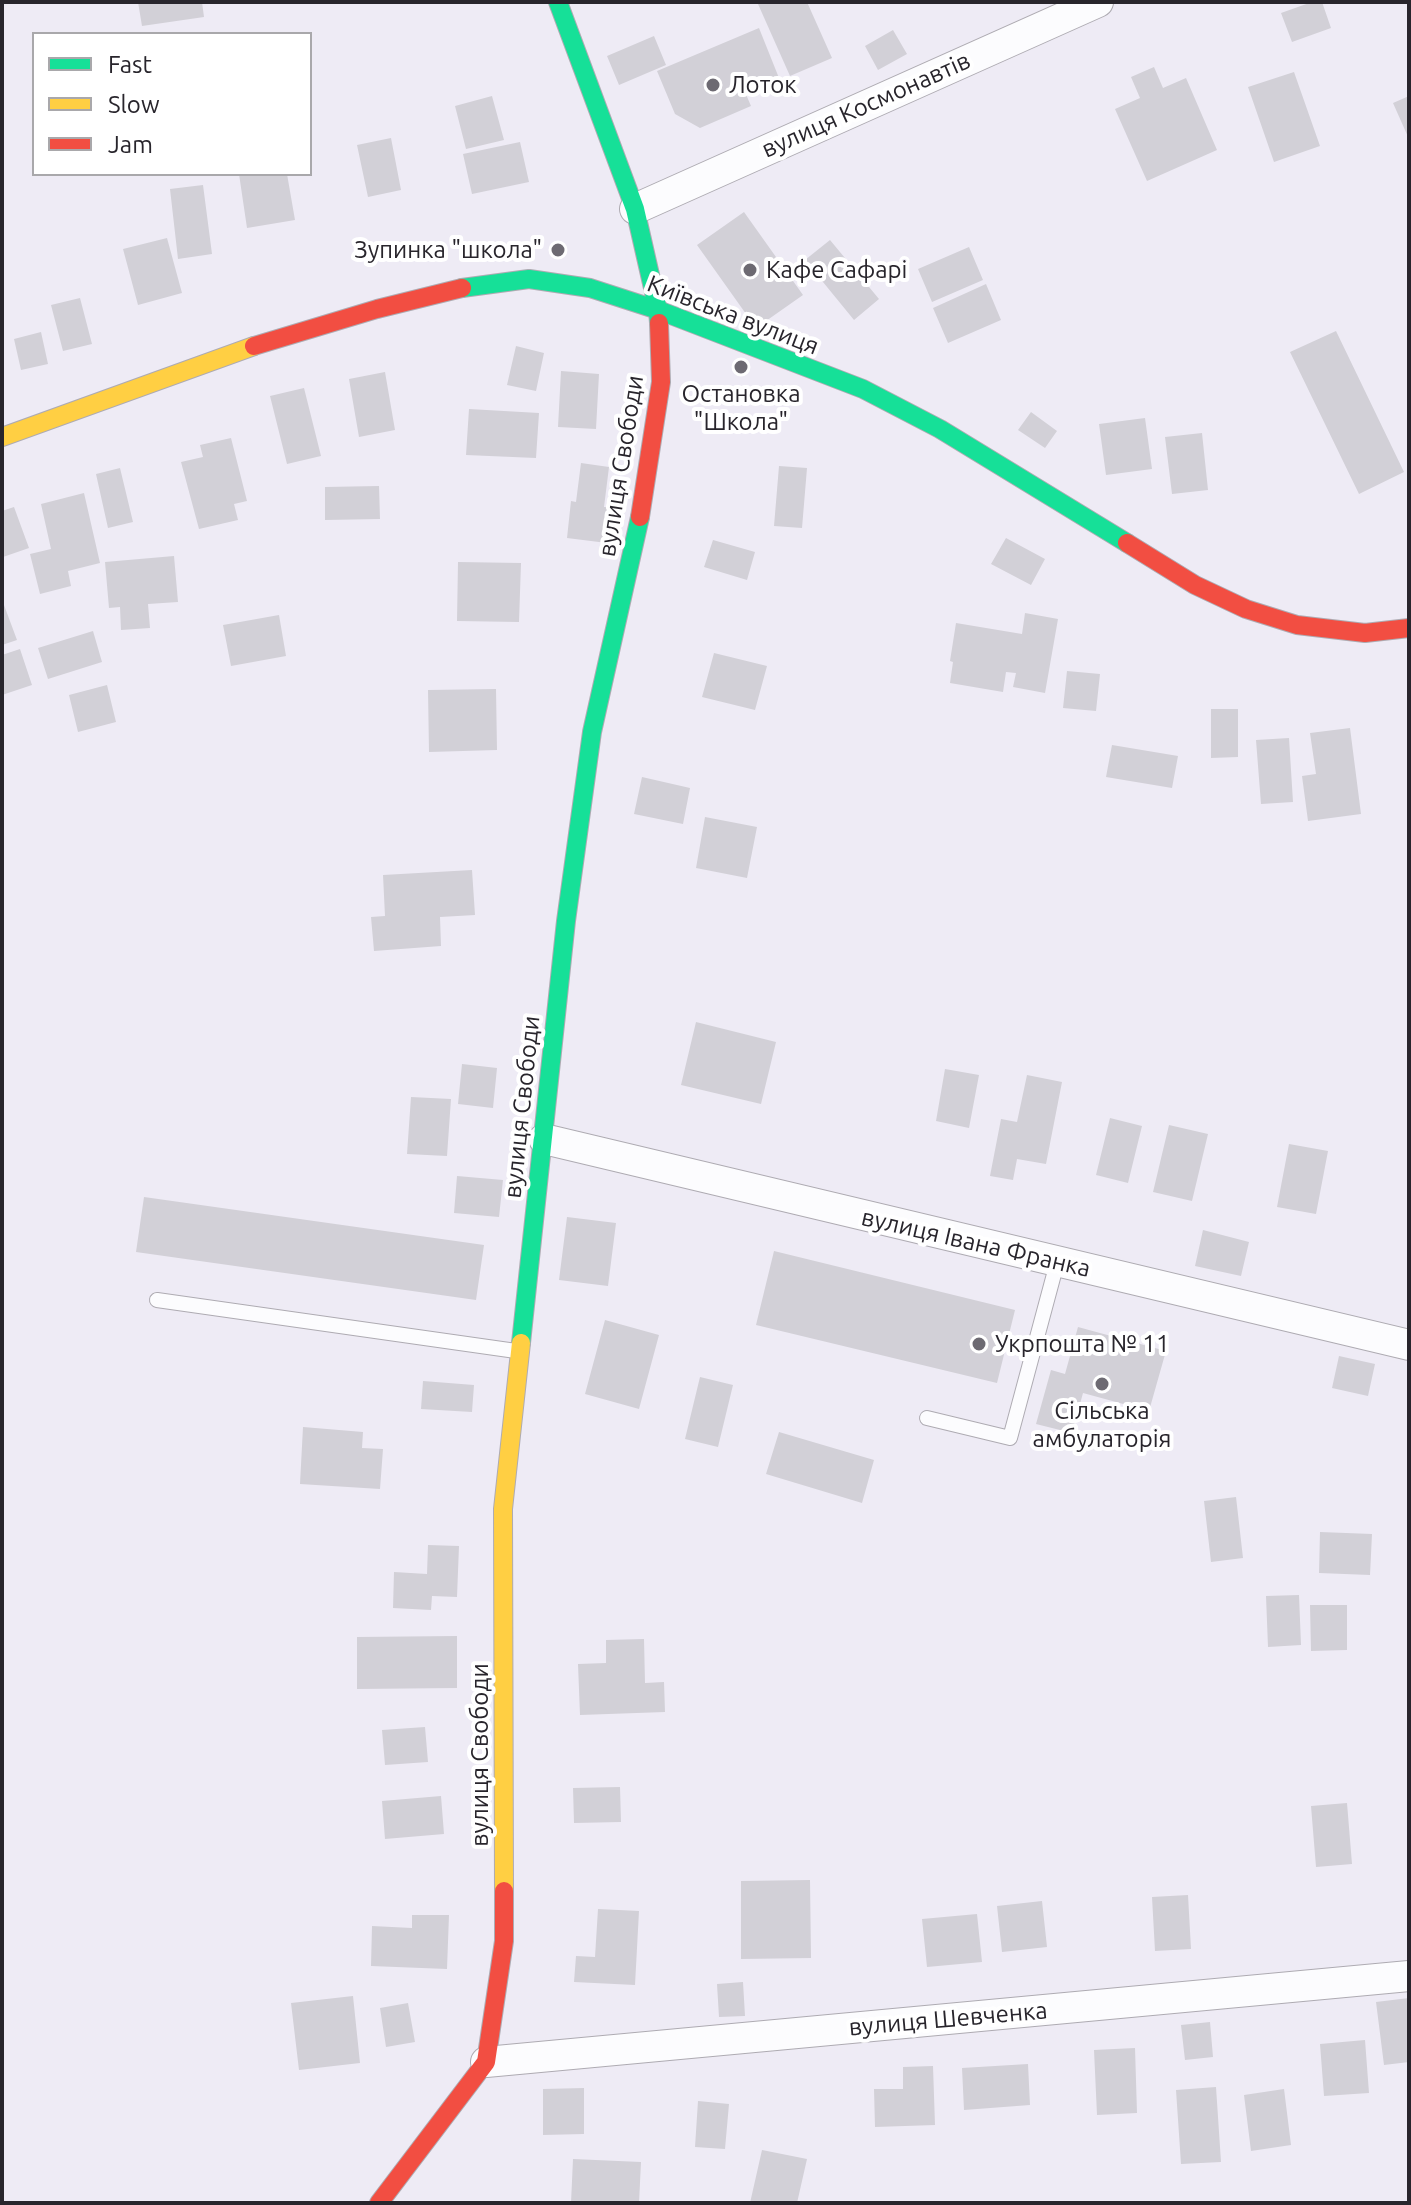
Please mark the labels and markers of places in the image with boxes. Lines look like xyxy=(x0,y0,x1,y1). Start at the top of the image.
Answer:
place label: Лоток xyxy=(729,71,797,99)
marker: Лоток xyxy=(704,76,722,94)
place label: Зупинка "школа" xyxy=(354,236,542,264)
marker: Зупинка "школа" xyxy=(549,241,567,259)
place label: Кафе Сафарі xyxy=(766,256,907,284)
marker: Кафе Сафарі xyxy=(741,261,759,279)
marker: Остановка "Школа" xyxy=(732,358,750,376)
place label: Остановка "Школа" xyxy=(681,380,801,436)
place label: Укрпошта № 11 xyxy=(995,1330,1169,1358)
marker: Укрпошта № 11 xyxy=(970,1335,988,1353)
marker: Сільська амбулаторія xyxy=(1093,1375,1111,1393)
place label: Сільська амбулаторія xyxy=(1033,1397,1171,1453)

